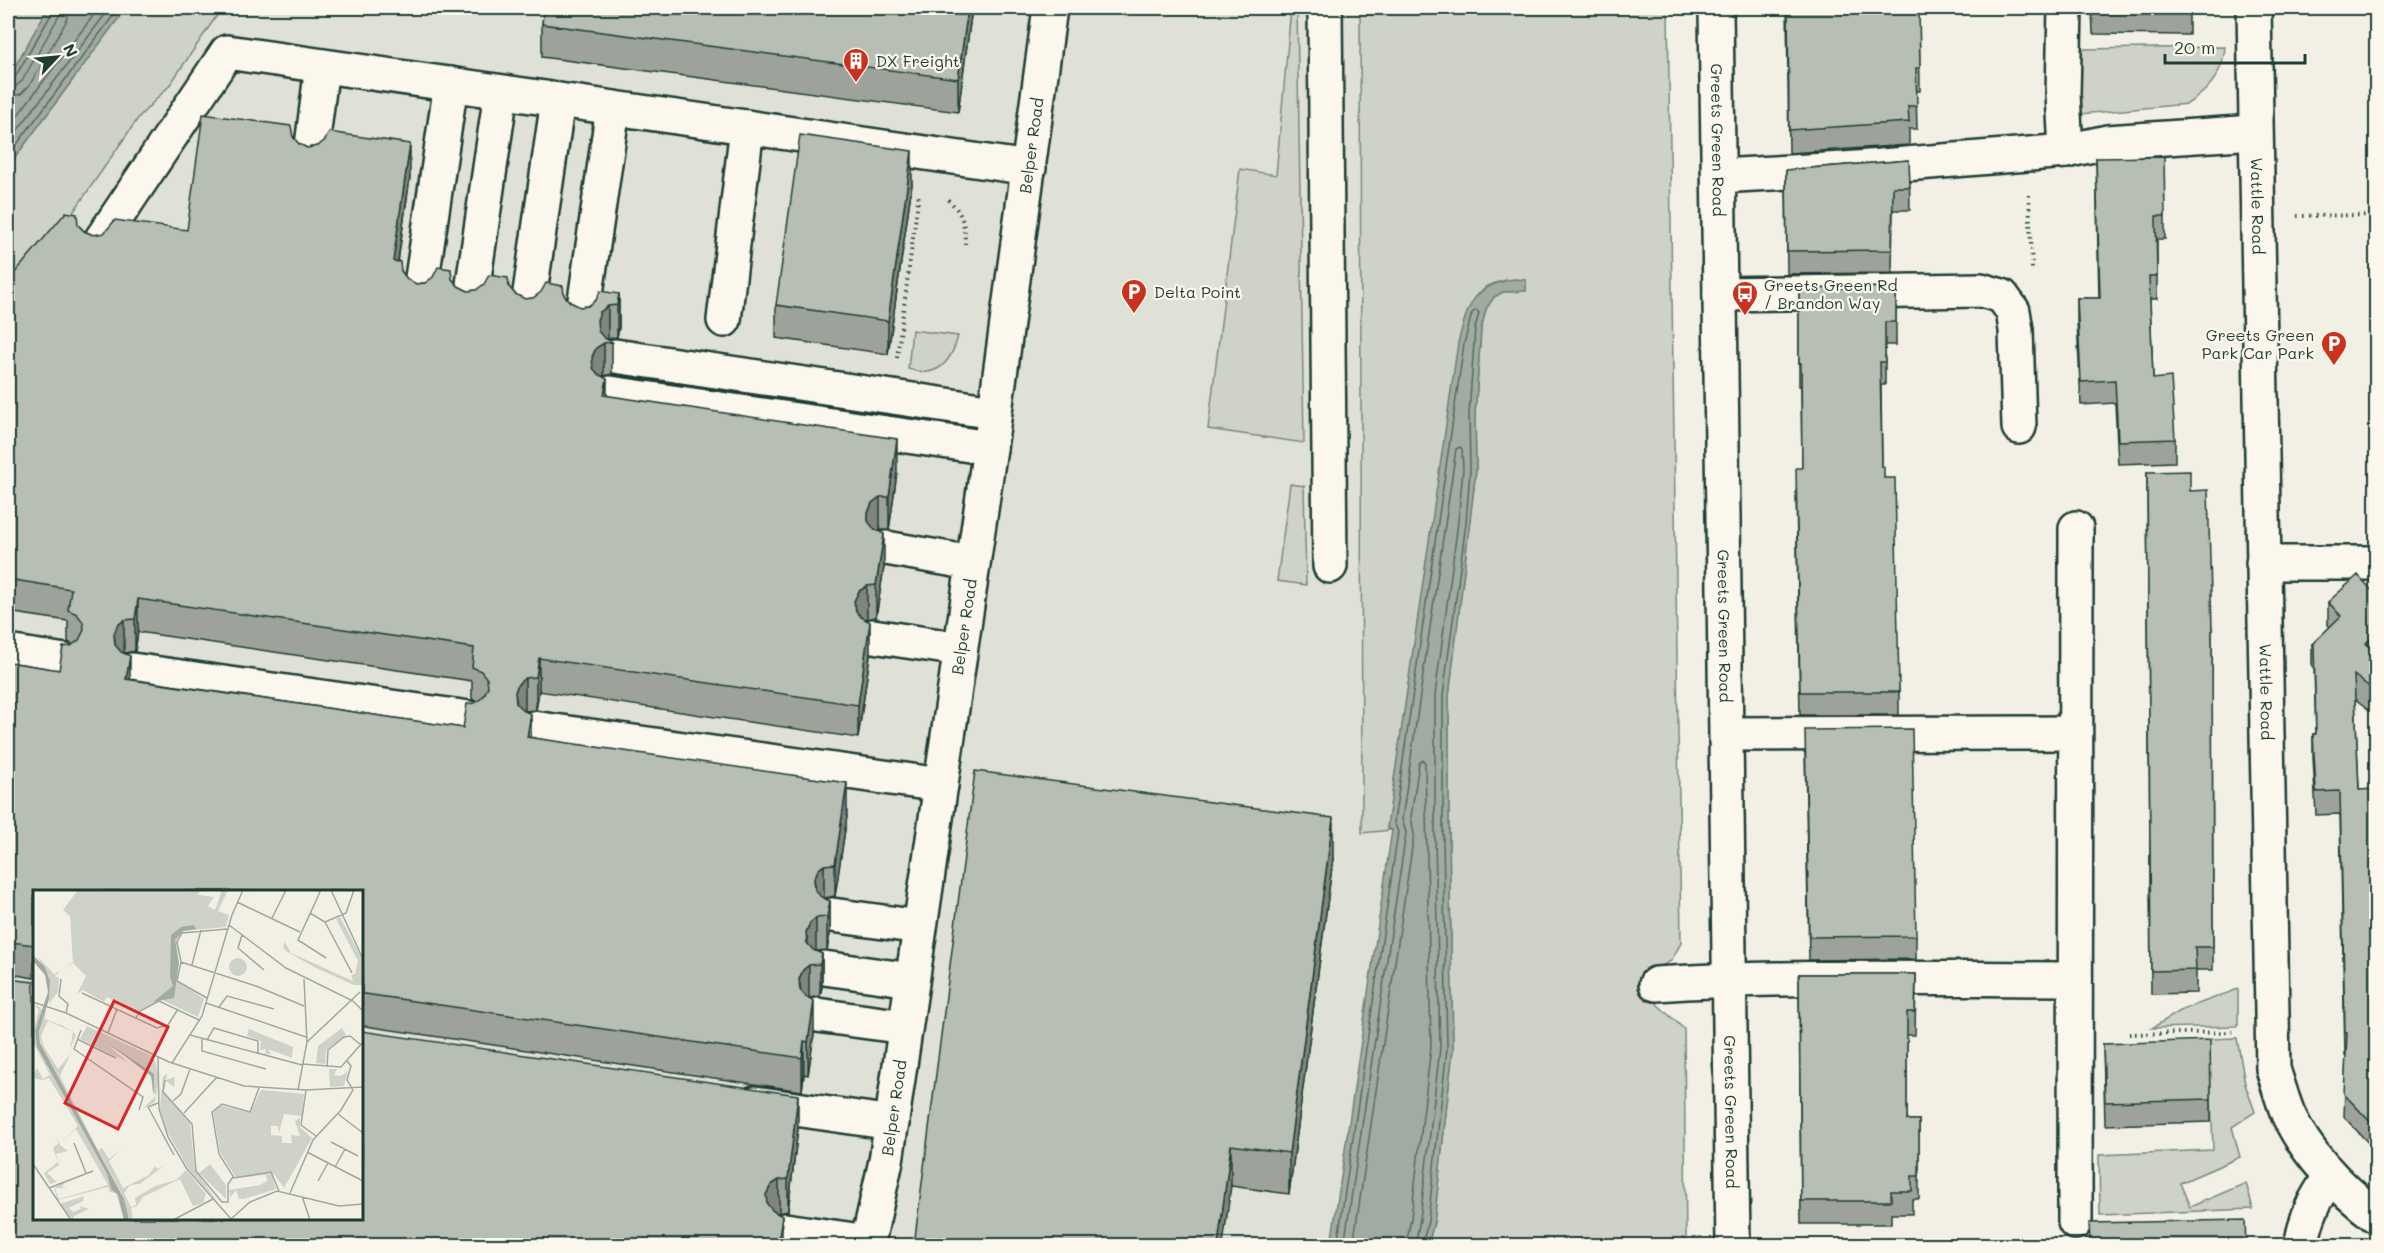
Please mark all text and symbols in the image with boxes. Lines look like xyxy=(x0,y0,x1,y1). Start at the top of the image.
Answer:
north arrow xyxy=(27,27,87,87)
scale bar xyxy=(2165,27,2304,65)
text: 20 m xyxy=(2174,35,2215,59)
text: N xyxy=(59,40,83,60)
building icon: DX Freight xyxy=(841,46,871,84)
place label: DX Freight xyxy=(876,50,960,71)
street label: Greets Green Road xyxy=(1707,63,1730,217)
street label: Belper Road xyxy=(1014,96,1048,195)
street label: Wattle Road xyxy=(2247,157,2269,255)
place label: Greets Green Rd / Brandon Way xyxy=(1764,274,1898,313)
parking icon: Delta Point xyxy=(1119,277,1149,315)
bus stop icon: Greets Green Rd / Brandon Way xyxy=(1730,279,1760,317)
place label: Delta Point xyxy=(1154,281,1241,302)
place label: Greets Green Park Car Park xyxy=(2202,324,2314,363)
parking icon: Greets Green Park Car Park xyxy=(2319,329,2349,367)
street label: Greets Green Road xyxy=(1713,549,1737,703)
street label: Belper Road xyxy=(946,577,981,676)
street label: Wattle Road xyxy=(2255,643,2278,741)
inset map xyxy=(33,890,363,1220)
street label: Greets Green Road xyxy=(1720,1035,1743,1189)
street label: Belper Road xyxy=(876,1058,911,1157)

